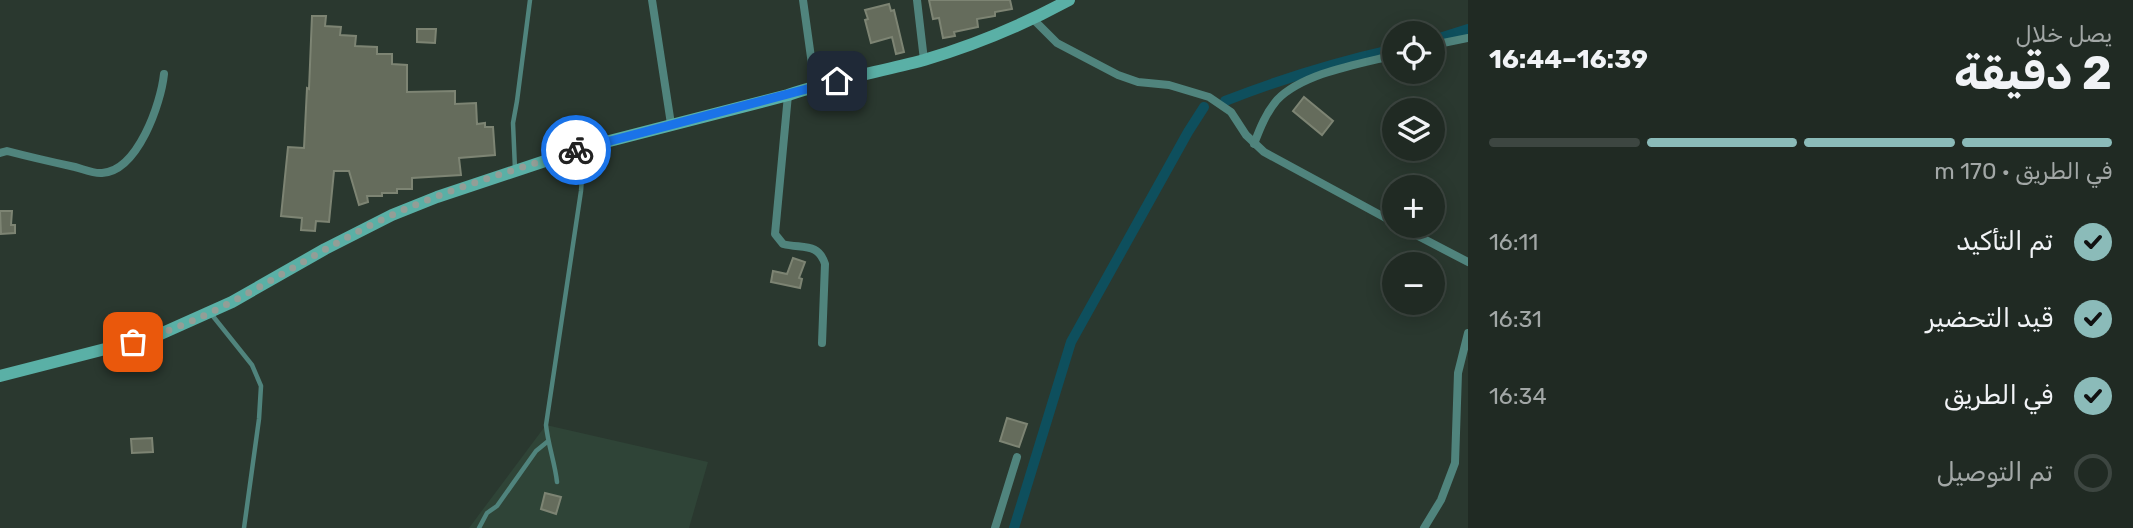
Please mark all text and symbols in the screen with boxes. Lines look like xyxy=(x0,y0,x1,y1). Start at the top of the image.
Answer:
text: يصل خلال xyxy=(2016,20,2112,48)
map controls xyxy=(1382,21,1445,315)
button: locate xyxy=(1382,21,1445,84)
text: 16:39–16:44 xyxy=(1489,44,1648,75)
text: 2 دقيقة xyxy=(1954,46,2112,101)
pin xyxy=(807,51,867,111)
icon: home xyxy=(818,62,856,100)
button: layers xyxy=(1382,98,1445,161)
courier xyxy=(541,115,611,185)
icon: bike xyxy=(557,131,595,169)
text: في الطريق · 170 m xyxy=(1934,157,2112,185)
button: + xyxy=(1382,175,1445,238)
icon: check xyxy=(2074,223,2112,261)
text: تم التأكيد xyxy=(1956,226,2053,257)
text: 16:11 xyxy=(1489,228,1538,256)
button: − xyxy=(1382,252,1445,315)
icon: check xyxy=(2074,300,2112,338)
text: قيد التحضير xyxy=(1926,303,2053,334)
text: 16:31 xyxy=(1489,305,1542,333)
pin xyxy=(103,312,163,372)
icon: bag xyxy=(114,323,152,361)
icon: check xyxy=(2074,377,2112,415)
text: في الطريق xyxy=(1944,380,2053,411)
text: 16:34 xyxy=(1489,382,1547,410)
text: تم التوصيل xyxy=(1936,457,2053,488)

